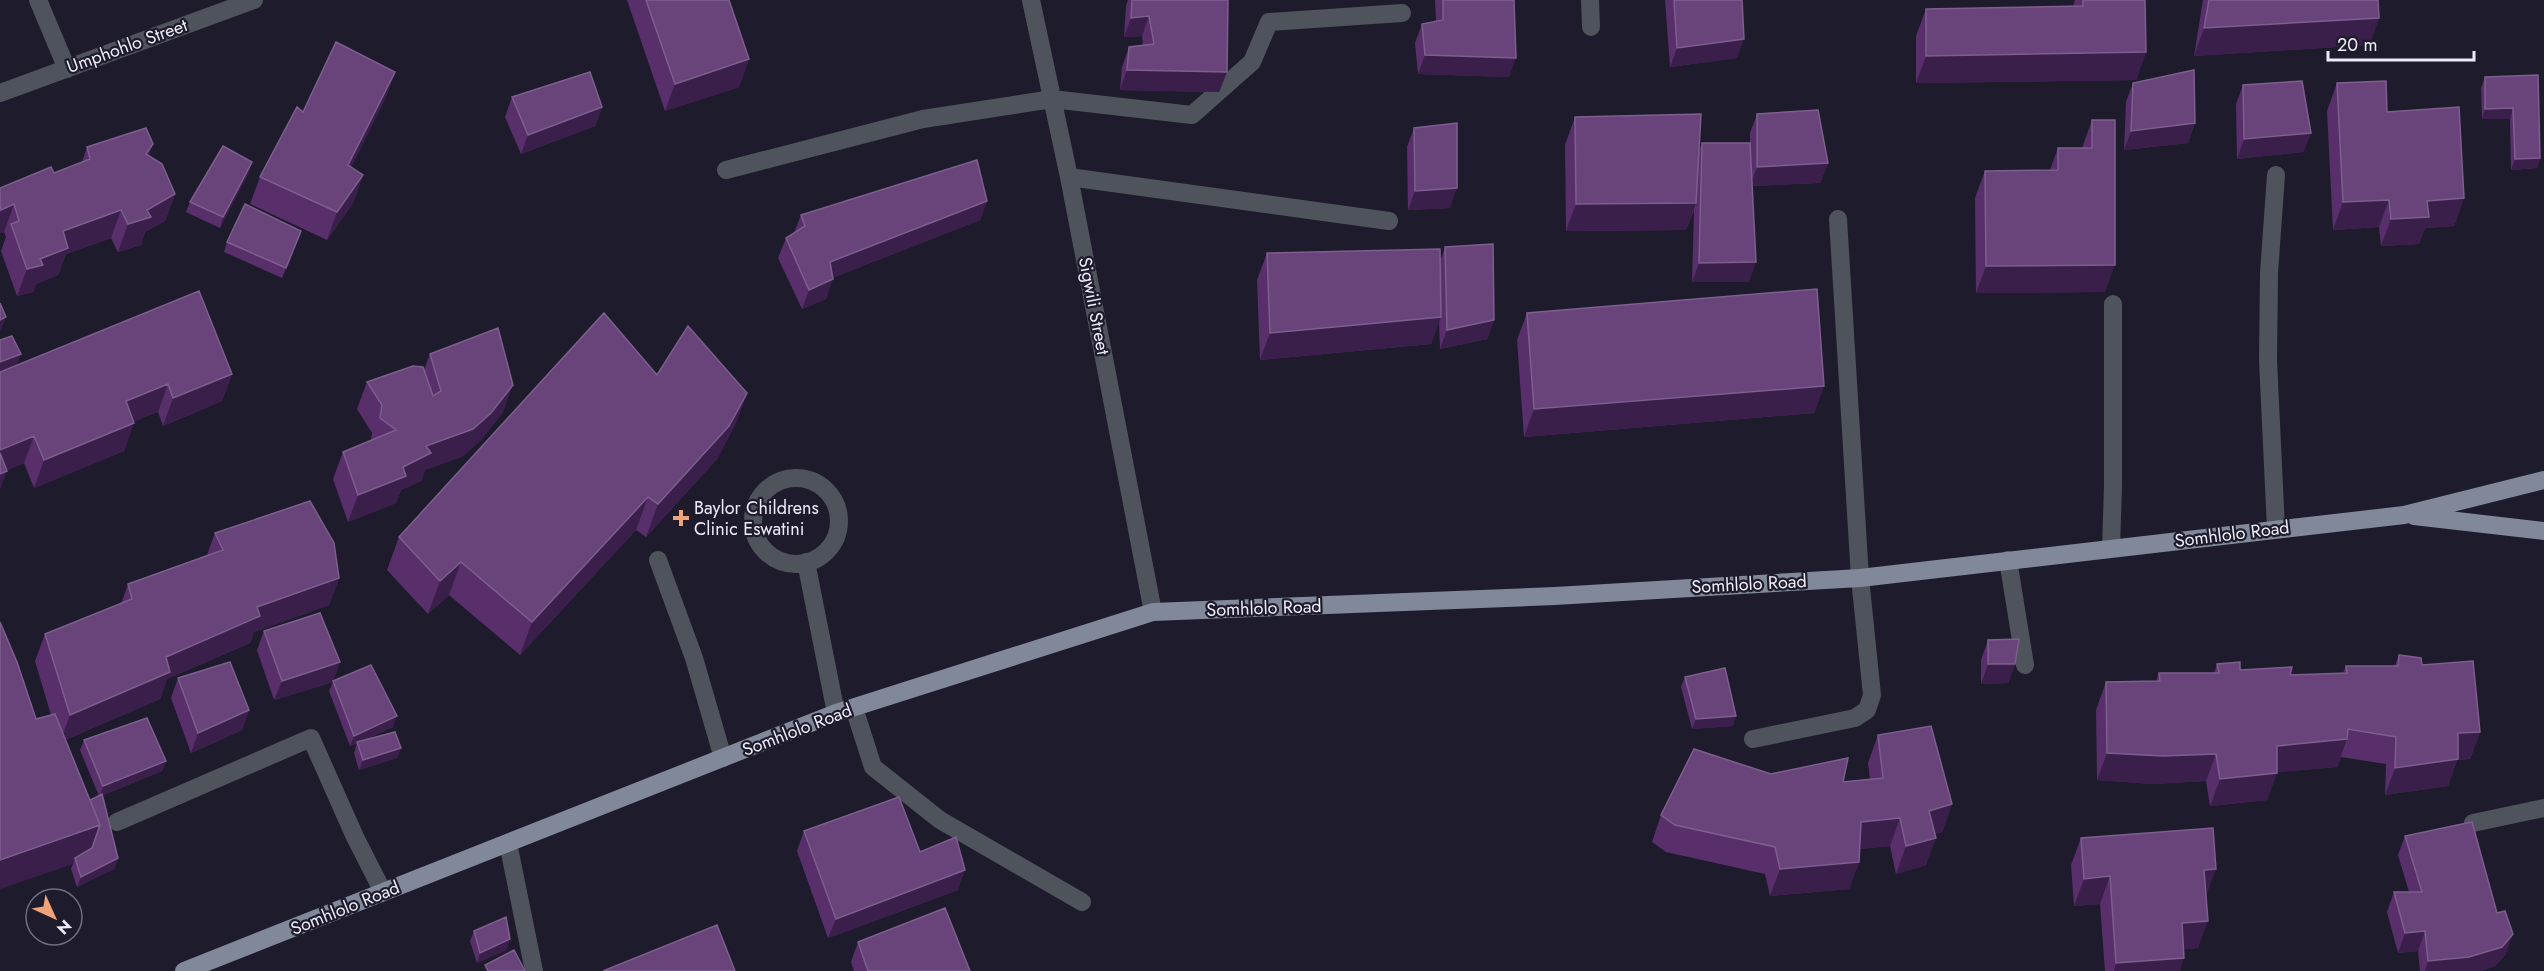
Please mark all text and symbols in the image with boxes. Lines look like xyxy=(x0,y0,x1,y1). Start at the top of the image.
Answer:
street label: Umphohlo Street xyxy=(63,12,192,80)
scale bar xyxy=(2328,24,2474,62)
text: 20 m xyxy=(2337,32,2377,58)
street label: Sigwili Street xyxy=(1072,255,1116,358)
place label: Baylor Childrens Clinic Eswatini xyxy=(694,495,819,542)
marker: Baylor Childrens Clinic Eswatini xyxy=(672,509,690,527)
street label: Somhlolo Road xyxy=(2173,514,2291,554)
street label: Somhlolo Road xyxy=(1691,568,1807,600)
street label: Somhlolo Road xyxy=(1206,593,1322,623)
street label: Somhlolo Road xyxy=(738,697,856,763)
street label: Somhlolo Road xyxy=(287,874,403,942)
north arrow xyxy=(24,887,84,947)
text: N xyxy=(52,915,77,940)

